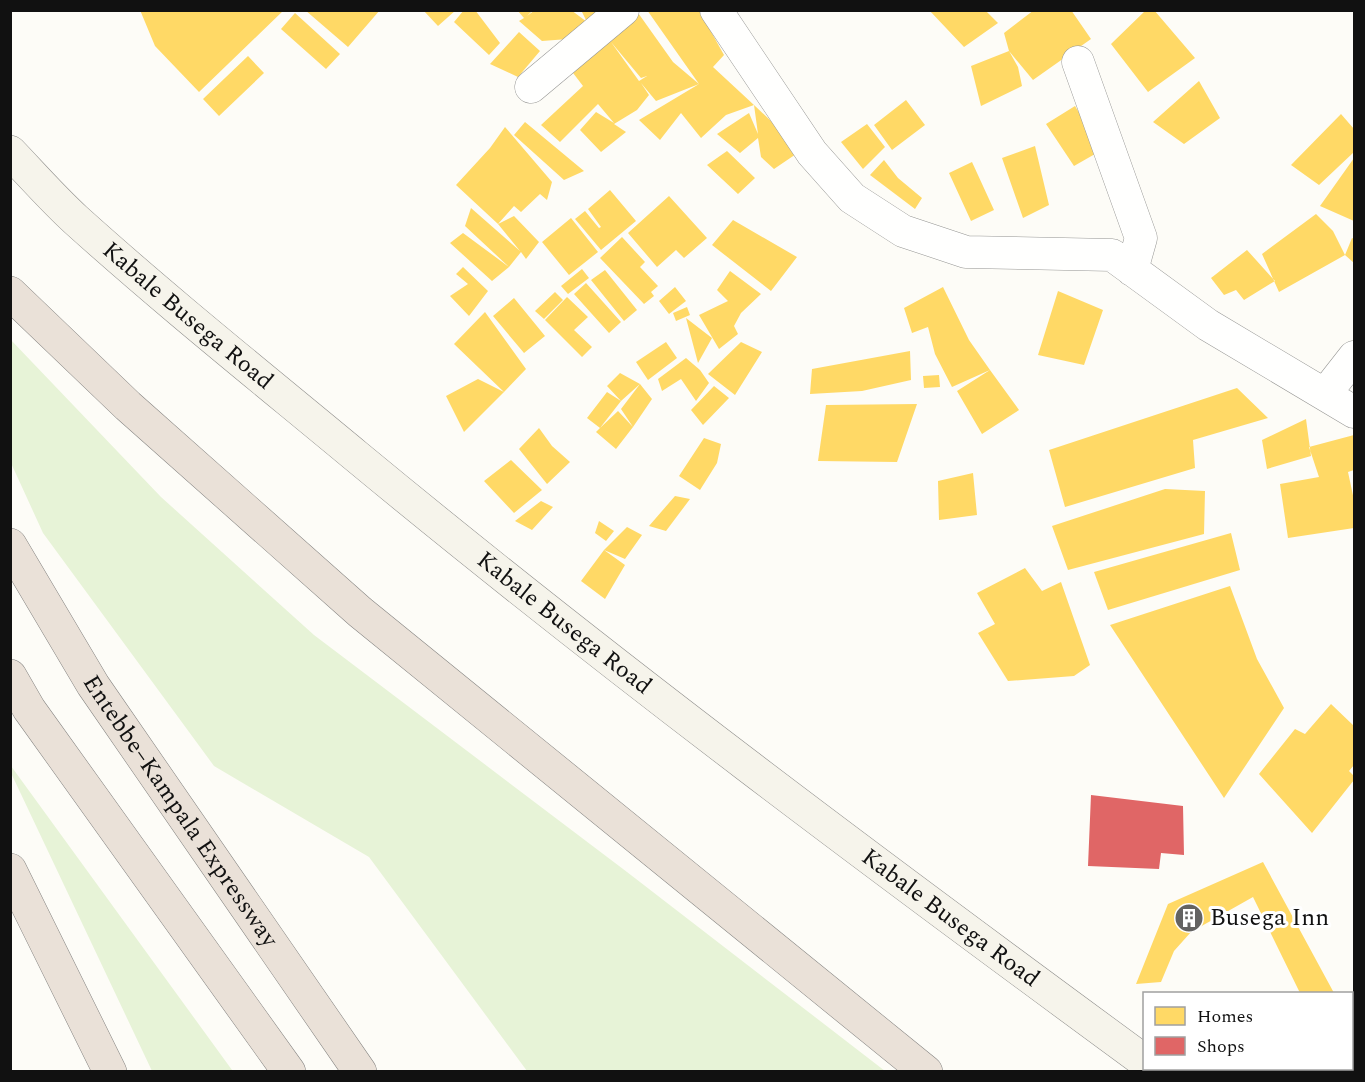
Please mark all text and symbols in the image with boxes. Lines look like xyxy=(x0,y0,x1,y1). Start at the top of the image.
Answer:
street label: Kabale Busega Road xyxy=(94,233,281,399)
street label: Kabale Busega Road xyxy=(469,543,659,704)
street label: Entebbe–Kampala Expressway xyxy=(73,668,288,956)
street label: Kabale Busega Road xyxy=(854,840,1047,996)
place label: Busega Inn xyxy=(1210,900,1329,936)
building icon: Busega Inn xyxy=(1173,902,1205,934)
legend xyxy=(1143,992,1353,1070)
text: Homes xyxy=(1197,1003,1253,1030)
text: Shops xyxy=(1197,1033,1245,1060)

